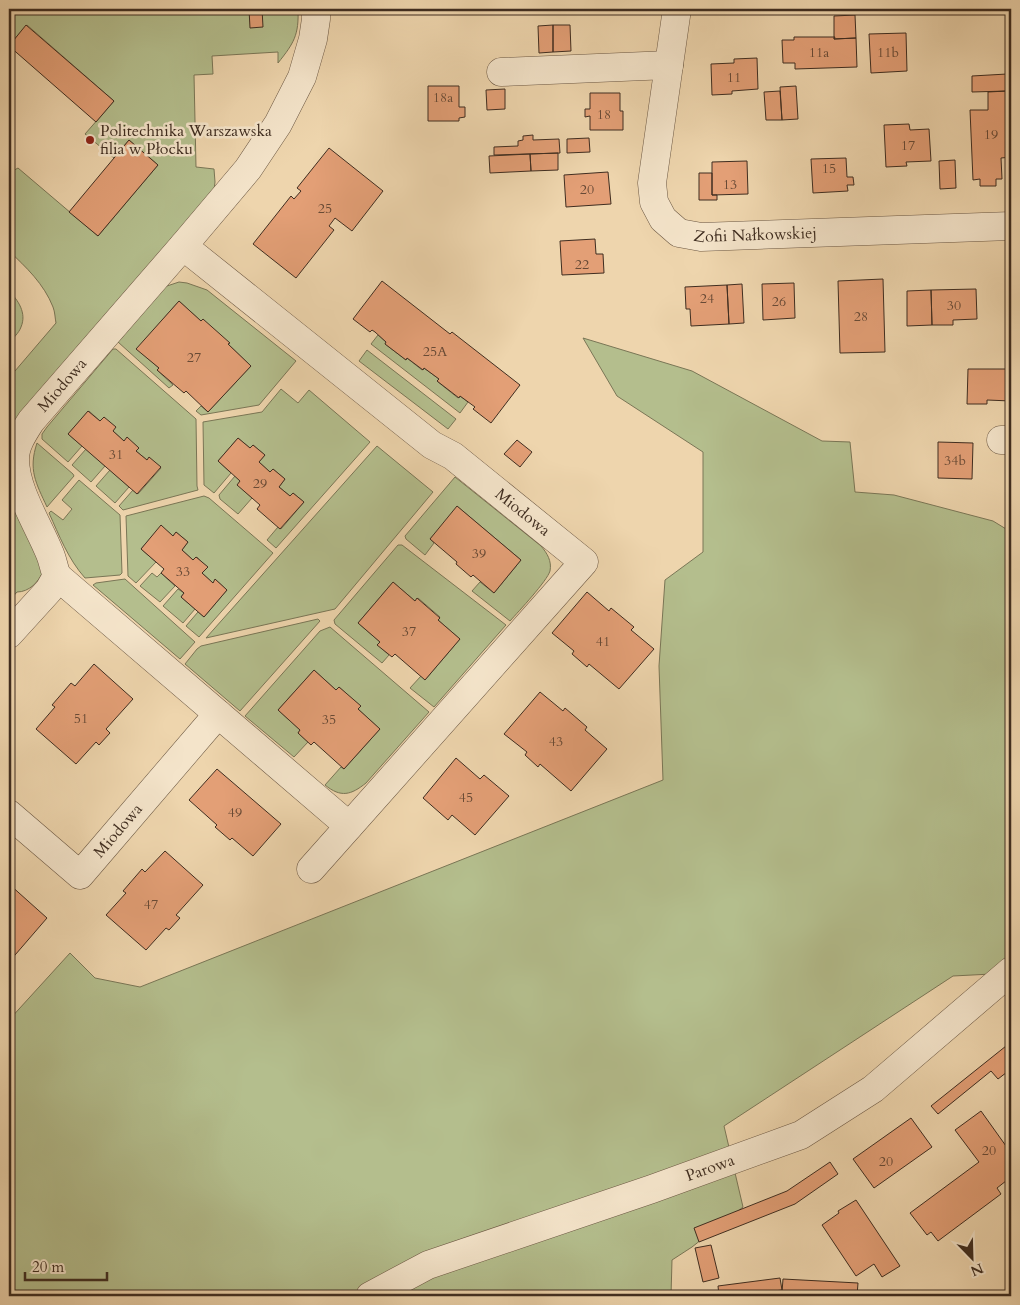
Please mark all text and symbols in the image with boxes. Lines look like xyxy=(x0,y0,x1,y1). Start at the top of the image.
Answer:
house number: 11a xyxy=(809,43,829,62)
house number: 11b xyxy=(877,43,899,62)
house number: 11 xyxy=(727,68,741,87)
house number: 18a xyxy=(433,88,453,107)
house number: 18 xyxy=(597,105,611,124)
place label: Politechnika Warszawska filia w Płocku xyxy=(100,120,272,160)
house number: 19 xyxy=(984,125,998,144)
marker: Politechnika Warszawska filia w Płocku xyxy=(84,134,96,146)
house number: 17 xyxy=(901,136,915,155)
house number: 15 xyxy=(822,159,836,178)
house number: 13 xyxy=(723,175,737,194)
house number: 20 xyxy=(580,180,594,199)
house number: 25 xyxy=(318,199,332,218)
street label: Zofii Nałkowskiej xyxy=(692,222,817,249)
house number: 22 xyxy=(575,255,589,274)
house number: 24 xyxy=(700,289,714,308)
house number: 26 xyxy=(772,292,786,311)
house number: 30 xyxy=(947,296,961,315)
house number: 28 xyxy=(854,307,868,326)
house number: 25A xyxy=(423,342,447,361)
house number: 27 xyxy=(187,348,201,367)
street label: Miodowa xyxy=(33,353,92,417)
house number: 31 xyxy=(109,445,123,464)
house number: 34b xyxy=(944,451,966,470)
house number: 29 xyxy=(253,474,267,493)
street label: Miodowa xyxy=(490,483,555,541)
house number: 39 xyxy=(472,544,486,563)
house number: 33 xyxy=(176,562,190,581)
house number: 37 xyxy=(402,622,416,641)
house number: 41 xyxy=(596,632,610,651)
house number: 51 xyxy=(74,709,88,728)
house number: 35 xyxy=(322,710,336,729)
house number: 43 xyxy=(549,732,563,751)
house number: 45 xyxy=(459,788,473,807)
street label: Miodowa xyxy=(88,799,148,863)
house number: 49 xyxy=(228,803,242,822)
house number: 47 xyxy=(144,895,158,914)
house number: 20 xyxy=(982,1141,996,1160)
street label: Parowa xyxy=(682,1149,738,1187)
house number: 20 xyxy=(879,1152,893,1171)
north arrow xyxy=(948,1232,998,1282)
scale bar xyxy=(25,1250,108,1282)
text: 20 m xyxy=(32,1257,64,1277)
text: N xyxy=(968,1258,986,1281)

